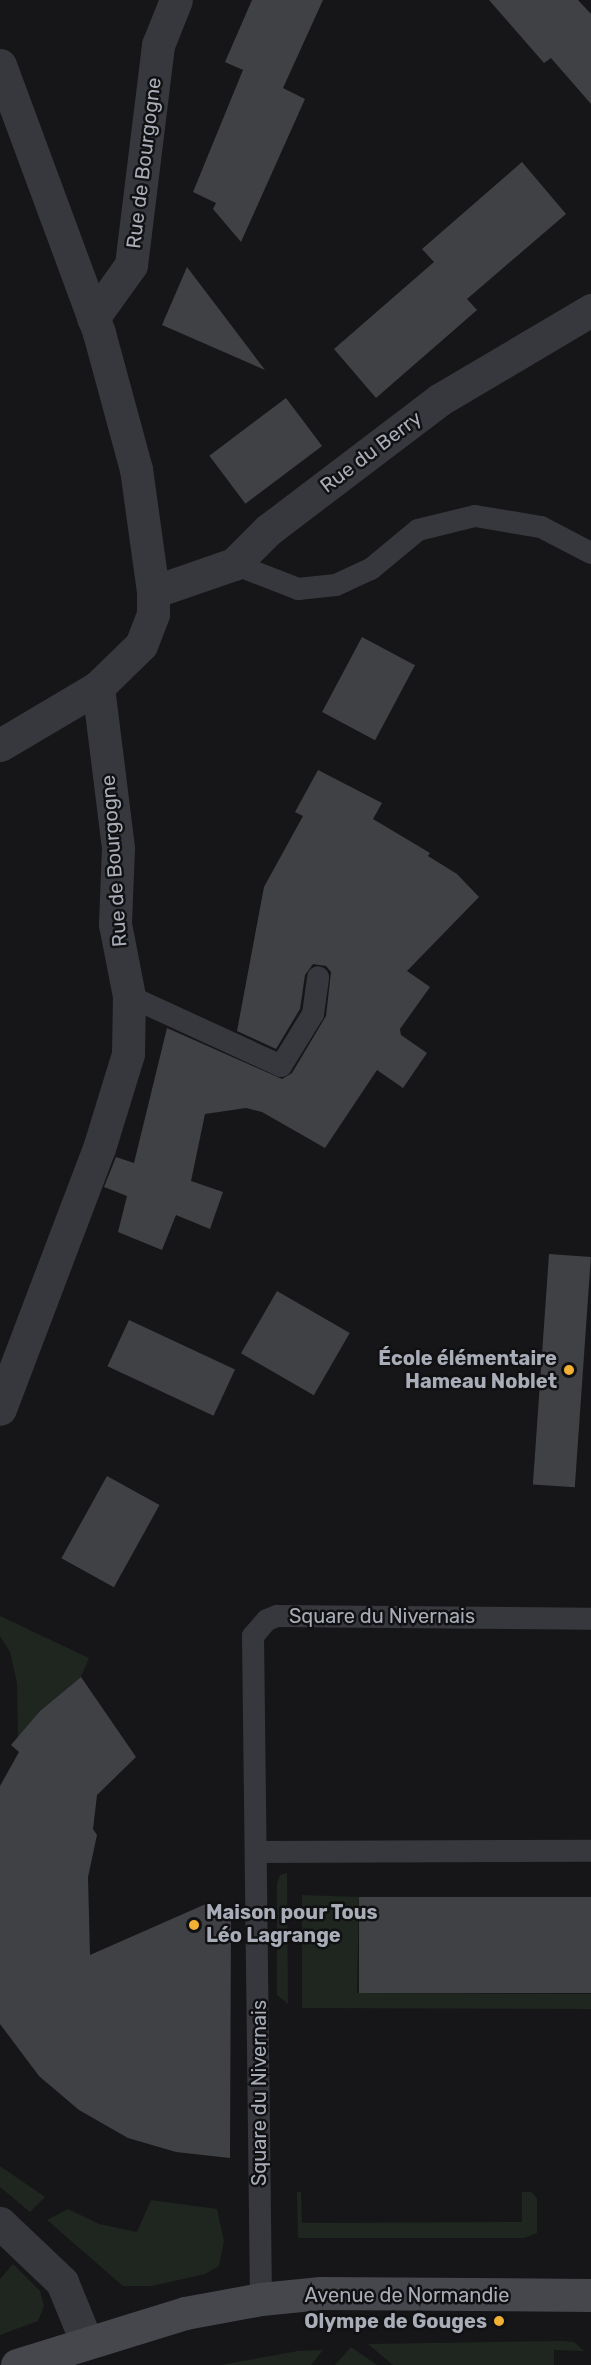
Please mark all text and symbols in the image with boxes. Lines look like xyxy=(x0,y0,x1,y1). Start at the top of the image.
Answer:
street label: Rue de Bourgogne xyxy=(122,76,166,250)
street label: Rue du Berry xyxy=(316,406,426,498)
street label: Rue de Bourgogne xyxy=(96,774,132,948)
place label: École élémentaire Hameau Noblet xyxy=(378,1346,557,1393)
marker: École élémentaire Hameau Noblet xyxy=(562,1363,576,1377)
street label: Square du Nivernais xyxy=(289,1604,475,1628)
place label: Maison pour Tous Léo Lagrange xyxy=(206,1901,378,1948)
marker: Maison pour Tous Léo Lagrange xyxy=(187,1918,201,1932)
street label: Square du Nivernais xyxy=(247,2000,271,2186)
street label: Avenue de Normandie xyxy=(305,2283,509,2307)
place label: Olympe de Gouges xyxy=(304,2309,487,2333)
marker: Olympe de Gouges xyxy=(492,2314,506,2328)

